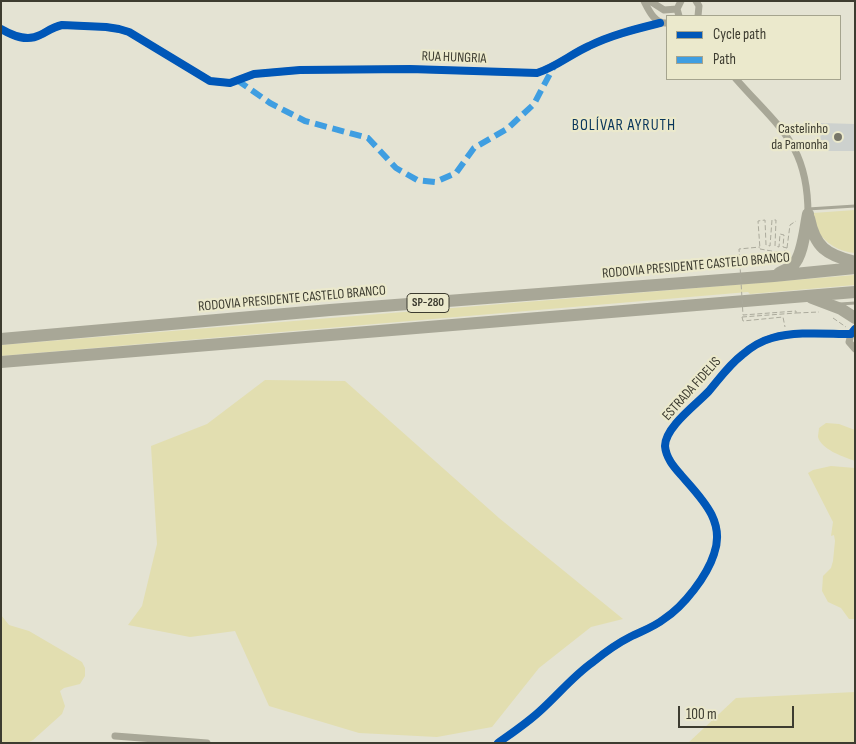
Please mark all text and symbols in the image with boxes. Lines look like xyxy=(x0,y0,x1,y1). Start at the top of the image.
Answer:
legend xyxy=(666,15,841,80)
text: Cycle path xyxy=(713,25,766,44)
street label: RUA HUNGRIA xyxy=(421,48,487,68)
text: Path xyxy=(713,50,736,69)
district label: BOLÍVAR AYRUTH xyxy=(570,116,678,136)
place label: Castelinho da Pamonha xyxy=(771,121,828,154)
marker: Castelinho da Pamonha xyxy=(832,131,844,143)
street label: RODOVIA PRESIDENTE CASTELO BRANCO xyxy=(601,249,791,283)
street label: RODOVIA PRESIDENTE CASTELO BRANCO xyxy=(197,282,387,316)
road number: SP-280 xyxy=(407,294,449,312)
street label: ESTRADA FIDELIS xyxy=(659,354,725,424)
scale bar xyxy=(681,696,797,728)
text: 100 m xyxy=(686,705,717,724)

